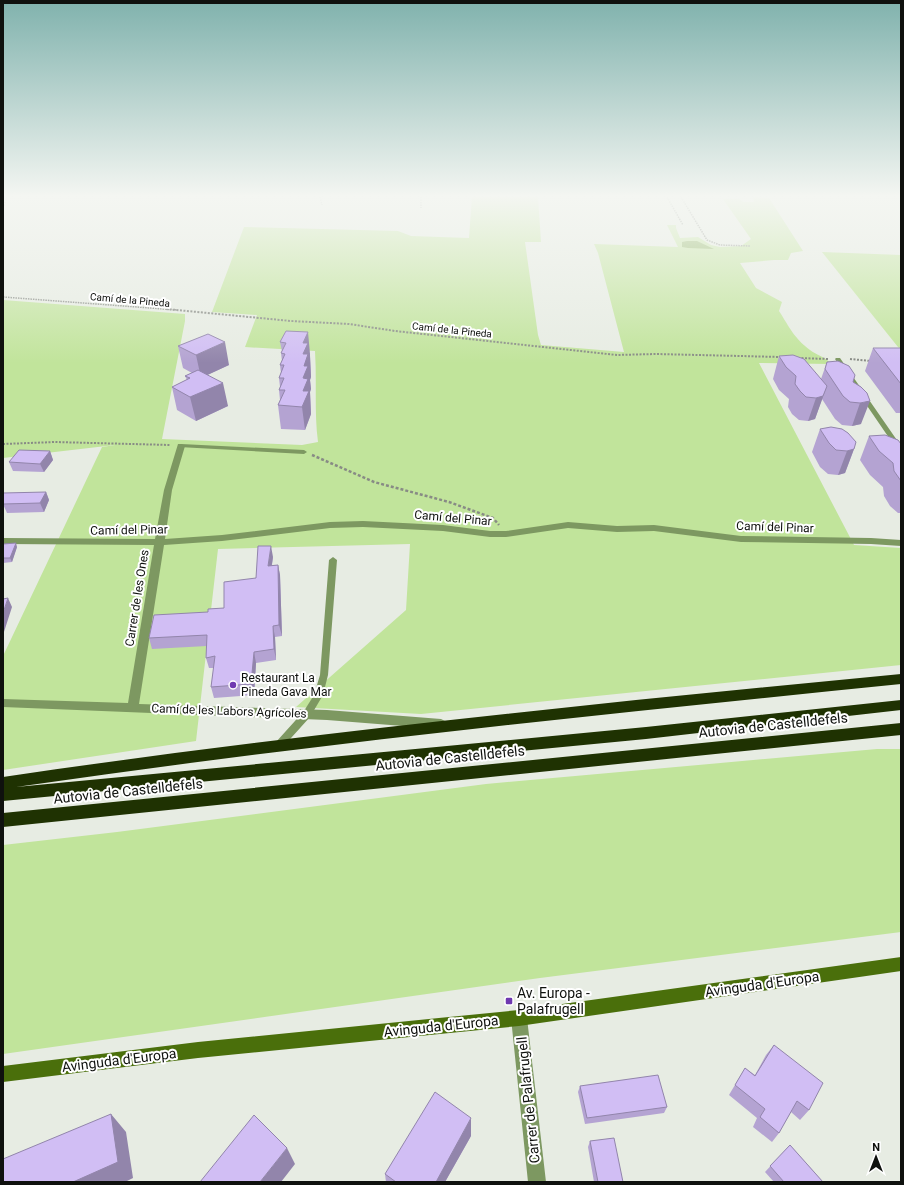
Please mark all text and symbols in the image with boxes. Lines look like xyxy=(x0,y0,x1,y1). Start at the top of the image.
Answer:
street label: Camí de la Pineda xyxy=(90,291,170,309)
street label: Camí de la Pineda xyxy=(412,320,492,340)
street label: Camí del Pinar xyxy=(414,508,492,528)
street label: Camí del Pinar xyxy=(736,519,814,535)
street label: Camí del Pinar xyxy=(90,522,168,538)
street label: Carrer de les Ones xyxy=(122,549,152,647)
place label: Restaurant La Pineda Gava Mar xyxy=(241,671,332,699)
marker: Restaurant La Pineda Gava Mar xyxy=(228,680,238,690)
street label: Camí de les Labors Agrícoles xyxy=(151,701,307,721)
street label: Autovia de Castelldefels xyxy=(698,709,848,741)
street label: Autovia de Castelldefels xyxy=(375,742,525,774)
street label: Autovia de Castelldefels xyxy=(53,775,203,807)
street label: Avinguda d'Europa xyxy=(704,968,820,1000)
place label: Av. Europa - Palafrugell xyxy=(517,985,590,1017)
marker: Av. Europa - Palafrugell xyxy=(504,996,514,1006)
street label: Avinguda d'Europa xyxy=(383,1012,499,1040)
street label: Carrer de Palafrugell xyxy=(513,1036,543,1164)
street label: Avinguda d'Europa xyxy=(61,1045,177,1075)
north arrow xyxy=(856,1137,896,1177)
text: N xyxy=(872,1141,880,1154)

